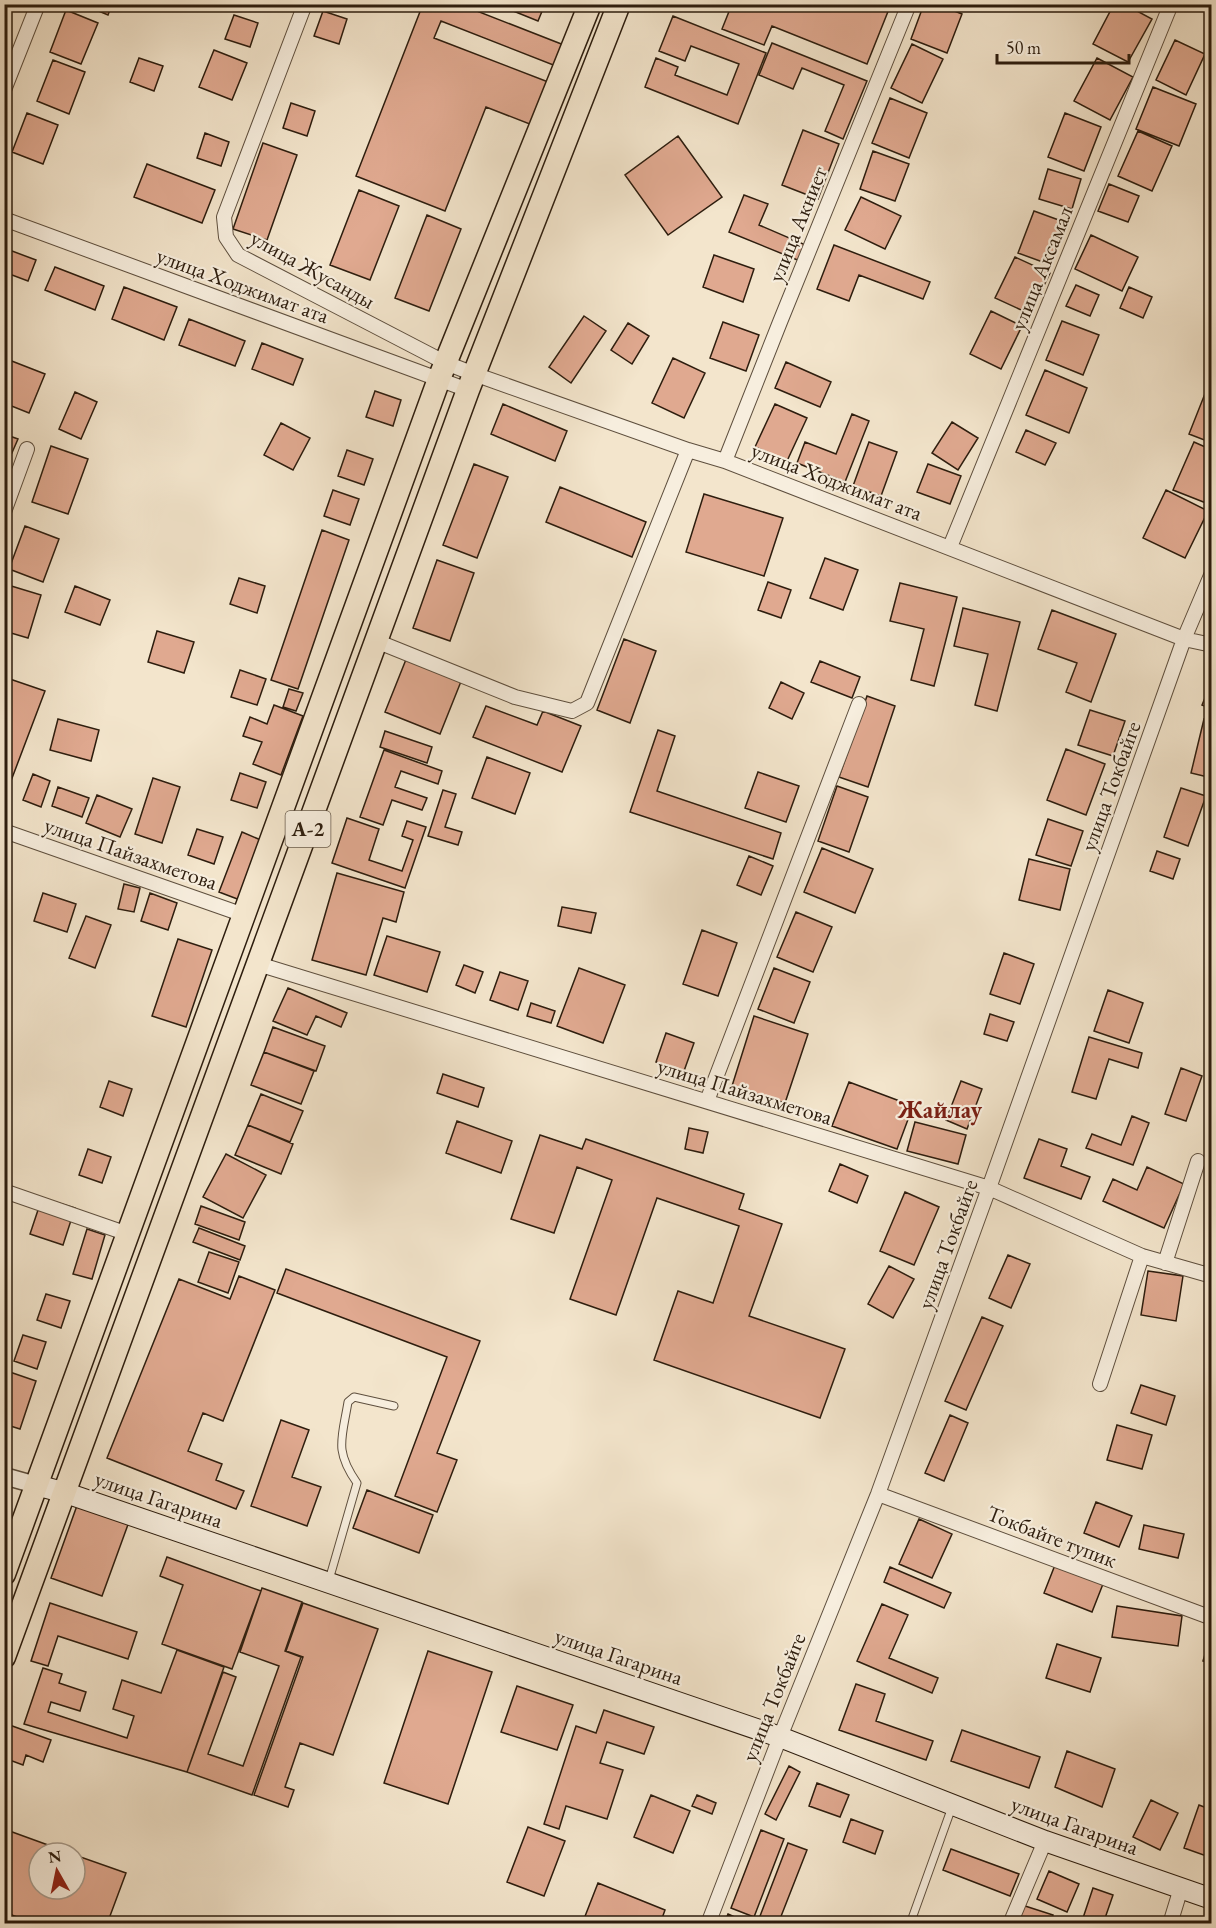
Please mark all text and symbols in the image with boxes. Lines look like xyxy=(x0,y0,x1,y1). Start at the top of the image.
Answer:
scale bar xyxy=(997,27,1129,65)
text: 50 m xyxy=(1006,36,1041,59)
street label: улица Акниет xyxy=(761,162,834,286)
street label: улица Аксамал xyxy=(1003,201,1080,335)
street label: улица Жусанды xyxy=(245,223,380,316)
street label: улица Ходжимат ата xyxy=(153,241,333,330)
street label: улица Ходжимат ата xyxy=(747,435,927,528)
street label: улица Токбайге xyxy=(1074,717,1148,855)
street label: улица Пайзахметова xyxy=(40,810,222,897)
road number: A-2 xyxy=(286,811,330,847)
street label: улица Пайзахметова xyxy=(654,1051,836,1132)
district label: Жайлау xyxy=(897,1094,983,1126)
street label: улица Токбайге xyxy=(911,1175,985,1313)
street label: улица Гагарина xyxy=(91,1464,227,1535)
street label: Токбайге тупик xyxy=(983,1498,1121,1575)
street label: улица Гагарина xyxy=(551,1621,687,1692)
street label: улица Токбайге xyxy=(734,1628,813,1766)
street label: улица Гагарина xyxy=(1007,1789,1143,1862)
north arrow xyxy=(27,1841,87,1901)
text: N xyxy=(47,1845,63,1868)

